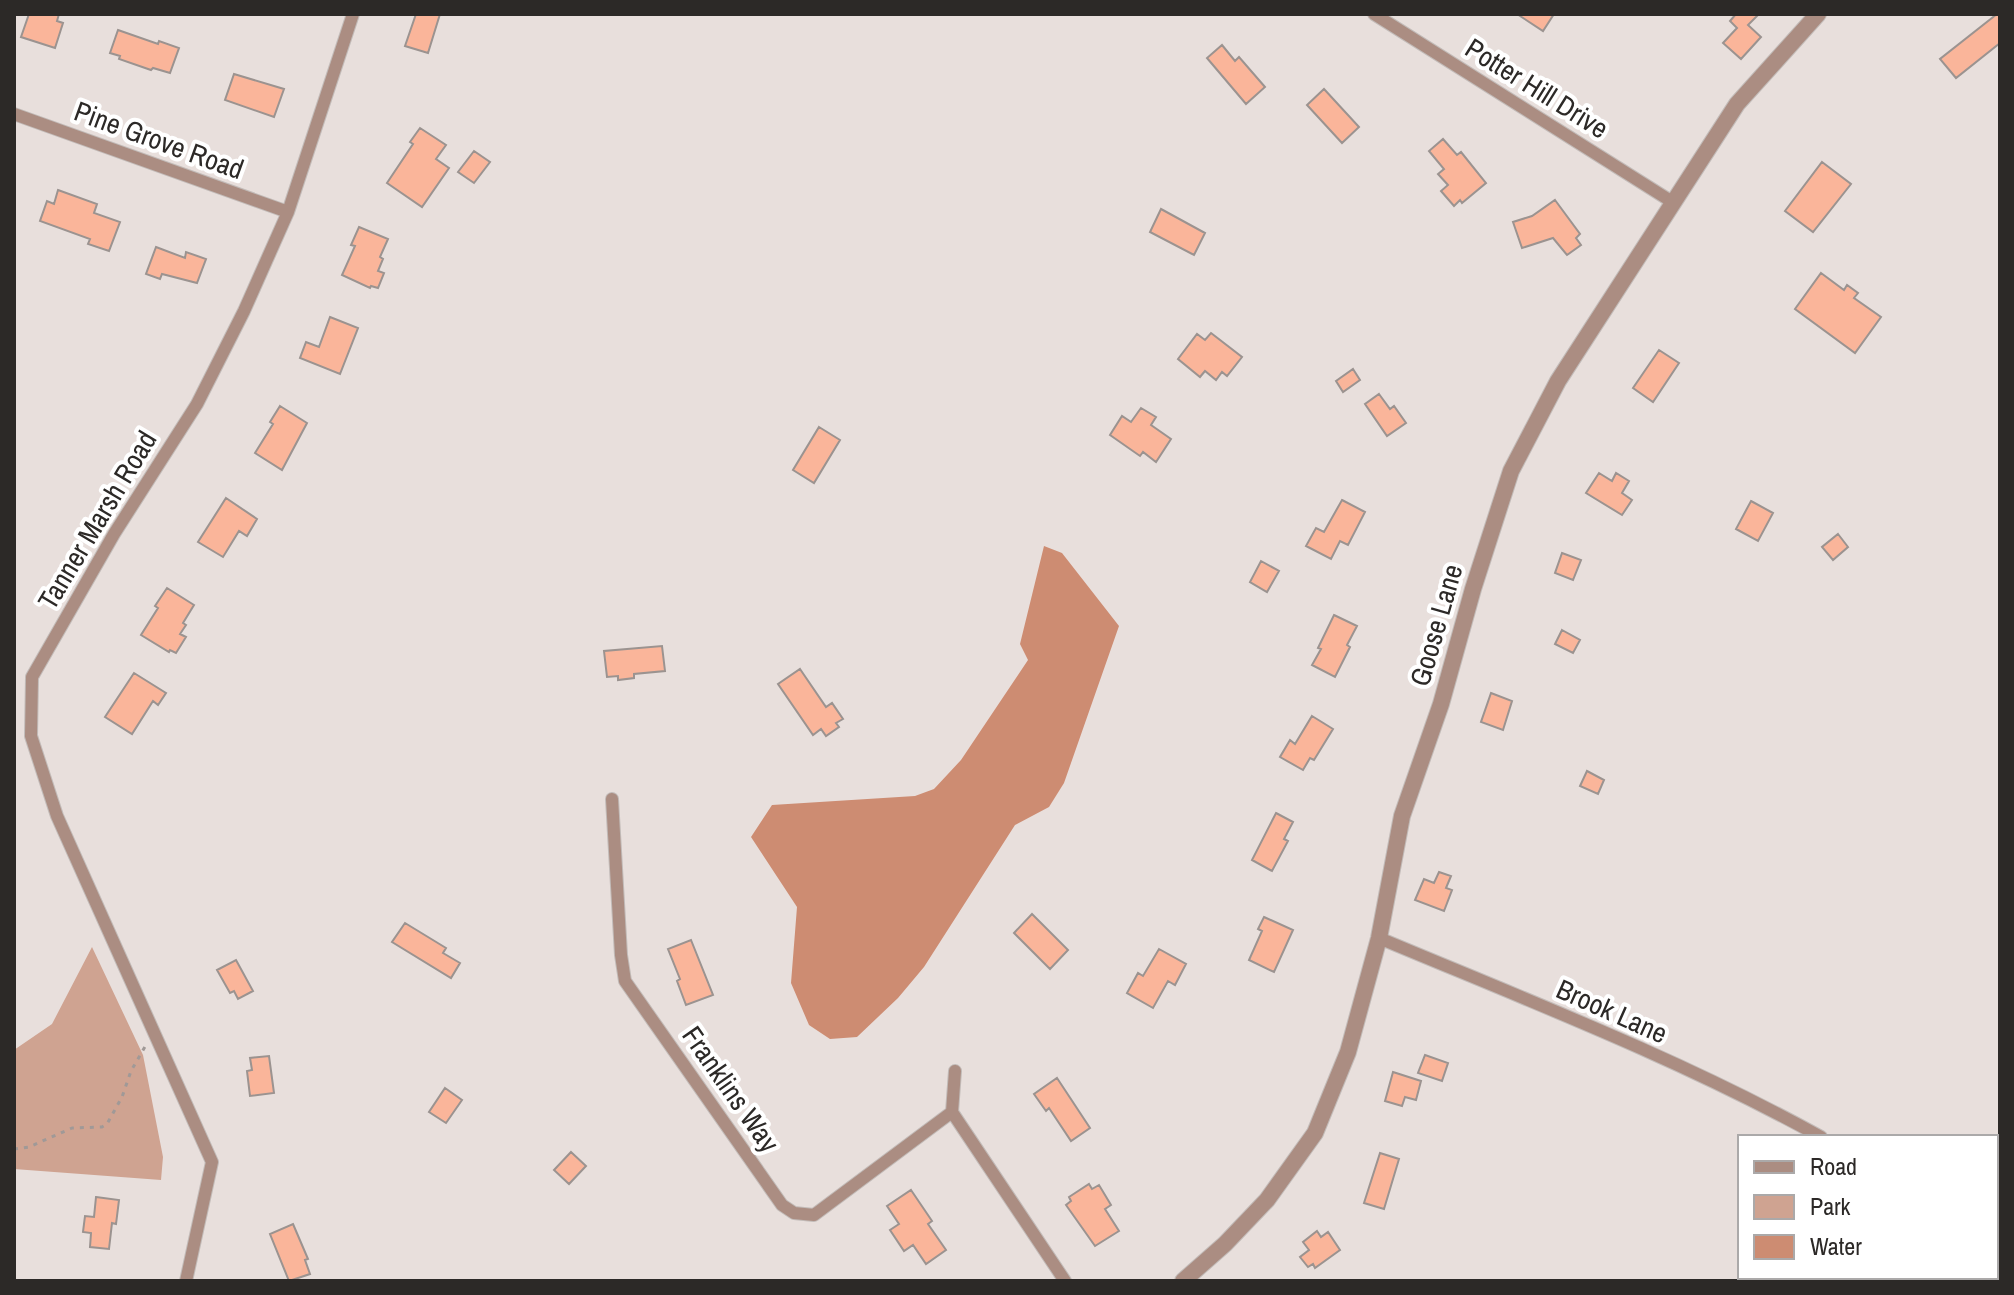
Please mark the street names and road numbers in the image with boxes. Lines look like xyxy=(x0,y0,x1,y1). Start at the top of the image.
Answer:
street label: Potter Hill Drive xyxy=(1458,29,1616,147)
street label: Pine Grove Road xyxy=(69,92,249,188)
street label: Tanner Marsh Road xyxy=(29,424,165,616)
street label: Goose Lane xyxy=(1400,560,1472,690)
street label: Brook Lane xyxy=(1551,970,1673,1052)
street label: Franklins Way xyxy=(674,1018,789,1160)

